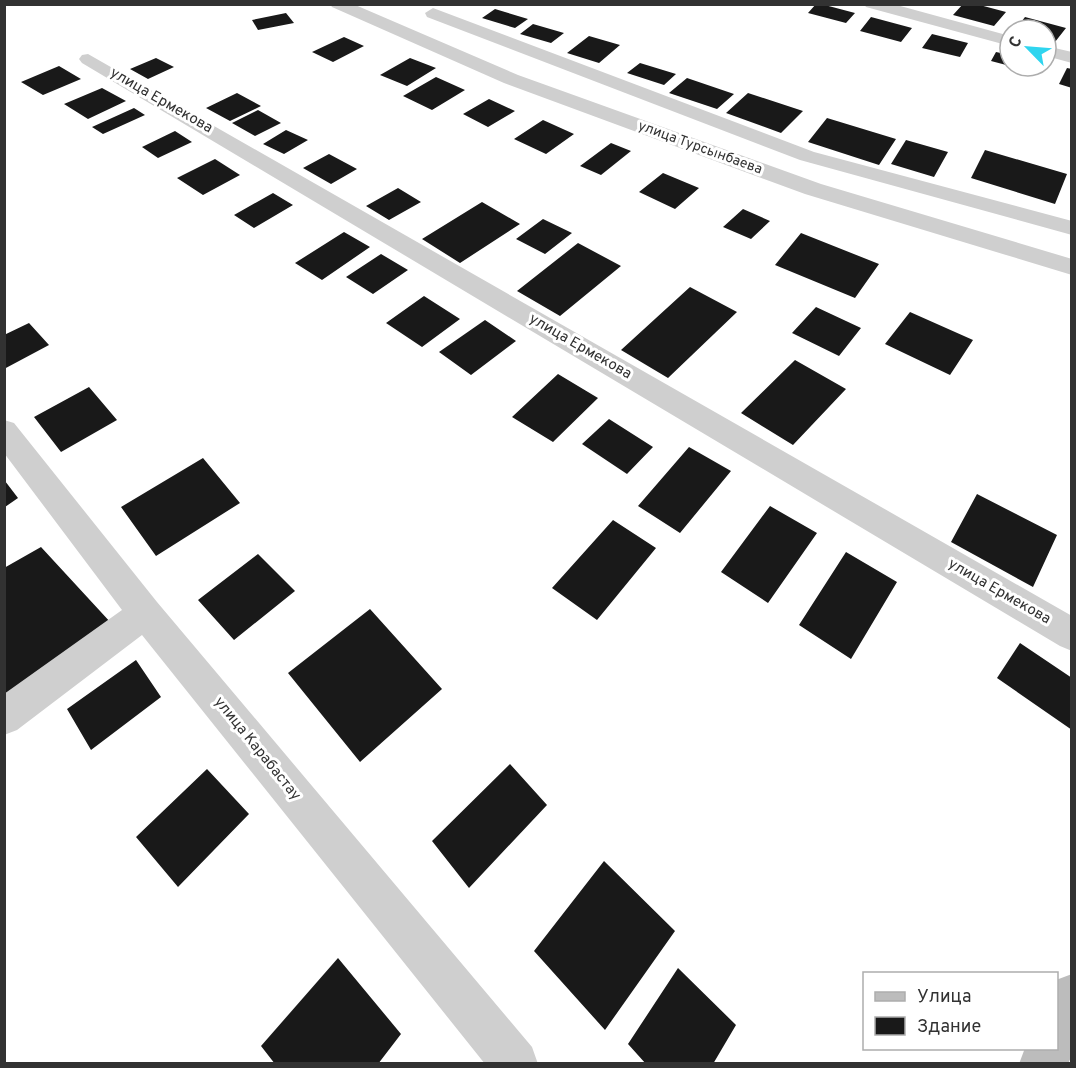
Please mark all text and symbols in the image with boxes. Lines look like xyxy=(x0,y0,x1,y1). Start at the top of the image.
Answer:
north arrow xyxy=(998,18,1058,78)
text: С xyxy=(1005,34,1027,51)
street label: улица Ермекова xyxy=(106,64,216,138)
street label: улица Турсынбаева xyxy=(636,118,764,178)
street label: улица Ермекова xyxy=(525,310,635,384)
street label: улица Ермекова xyxy=(944,555,1054,629)
street label: улица Карабастау xyxy=(209,693,305,805)
legend xyxy=(863,972,1058,1050)
text: Улица xyxy=(917,986,971,1009)
text: Здание xyxy=(917,1016,981,1039)

